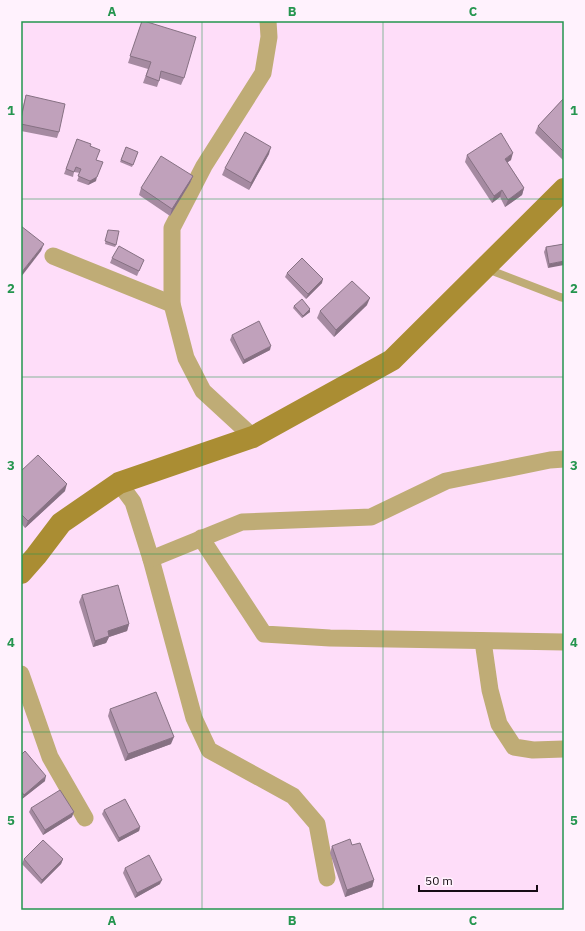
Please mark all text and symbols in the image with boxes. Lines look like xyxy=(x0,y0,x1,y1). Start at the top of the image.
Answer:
text: A xyxy=(108,3,117,20)
text: B xyxy=(288,3,297,20)
text: C xyxy=(469,3,478,20)
text: 1 xyxy=(7,102,15,119)
text: 1 xyxy=(570,102,578,119)
text: 2 xyxy=(7,280,15,297)
text: 2 xyxy=(570,280,578,297)
text: 3 xyxy=(7,457,15,474)
text: 3 xyxy=(570,457,578,474)
text: 4 xyxy=(7,634,15,651)
text: 4 xyxy=(570,634,578,651)
text: 5 xyxy=(7,812,15,829)
text: 5 xyxy=(570,812,578,829)
scale bar xyxy=(419,867,537,893)
text: 50 m xyxy=(425,873,453,888)
text: A xyxy=(108,912,117,929)
text: B xyxy=(288,912,297,929)
text: C xyxy=(469,912,478,929)

